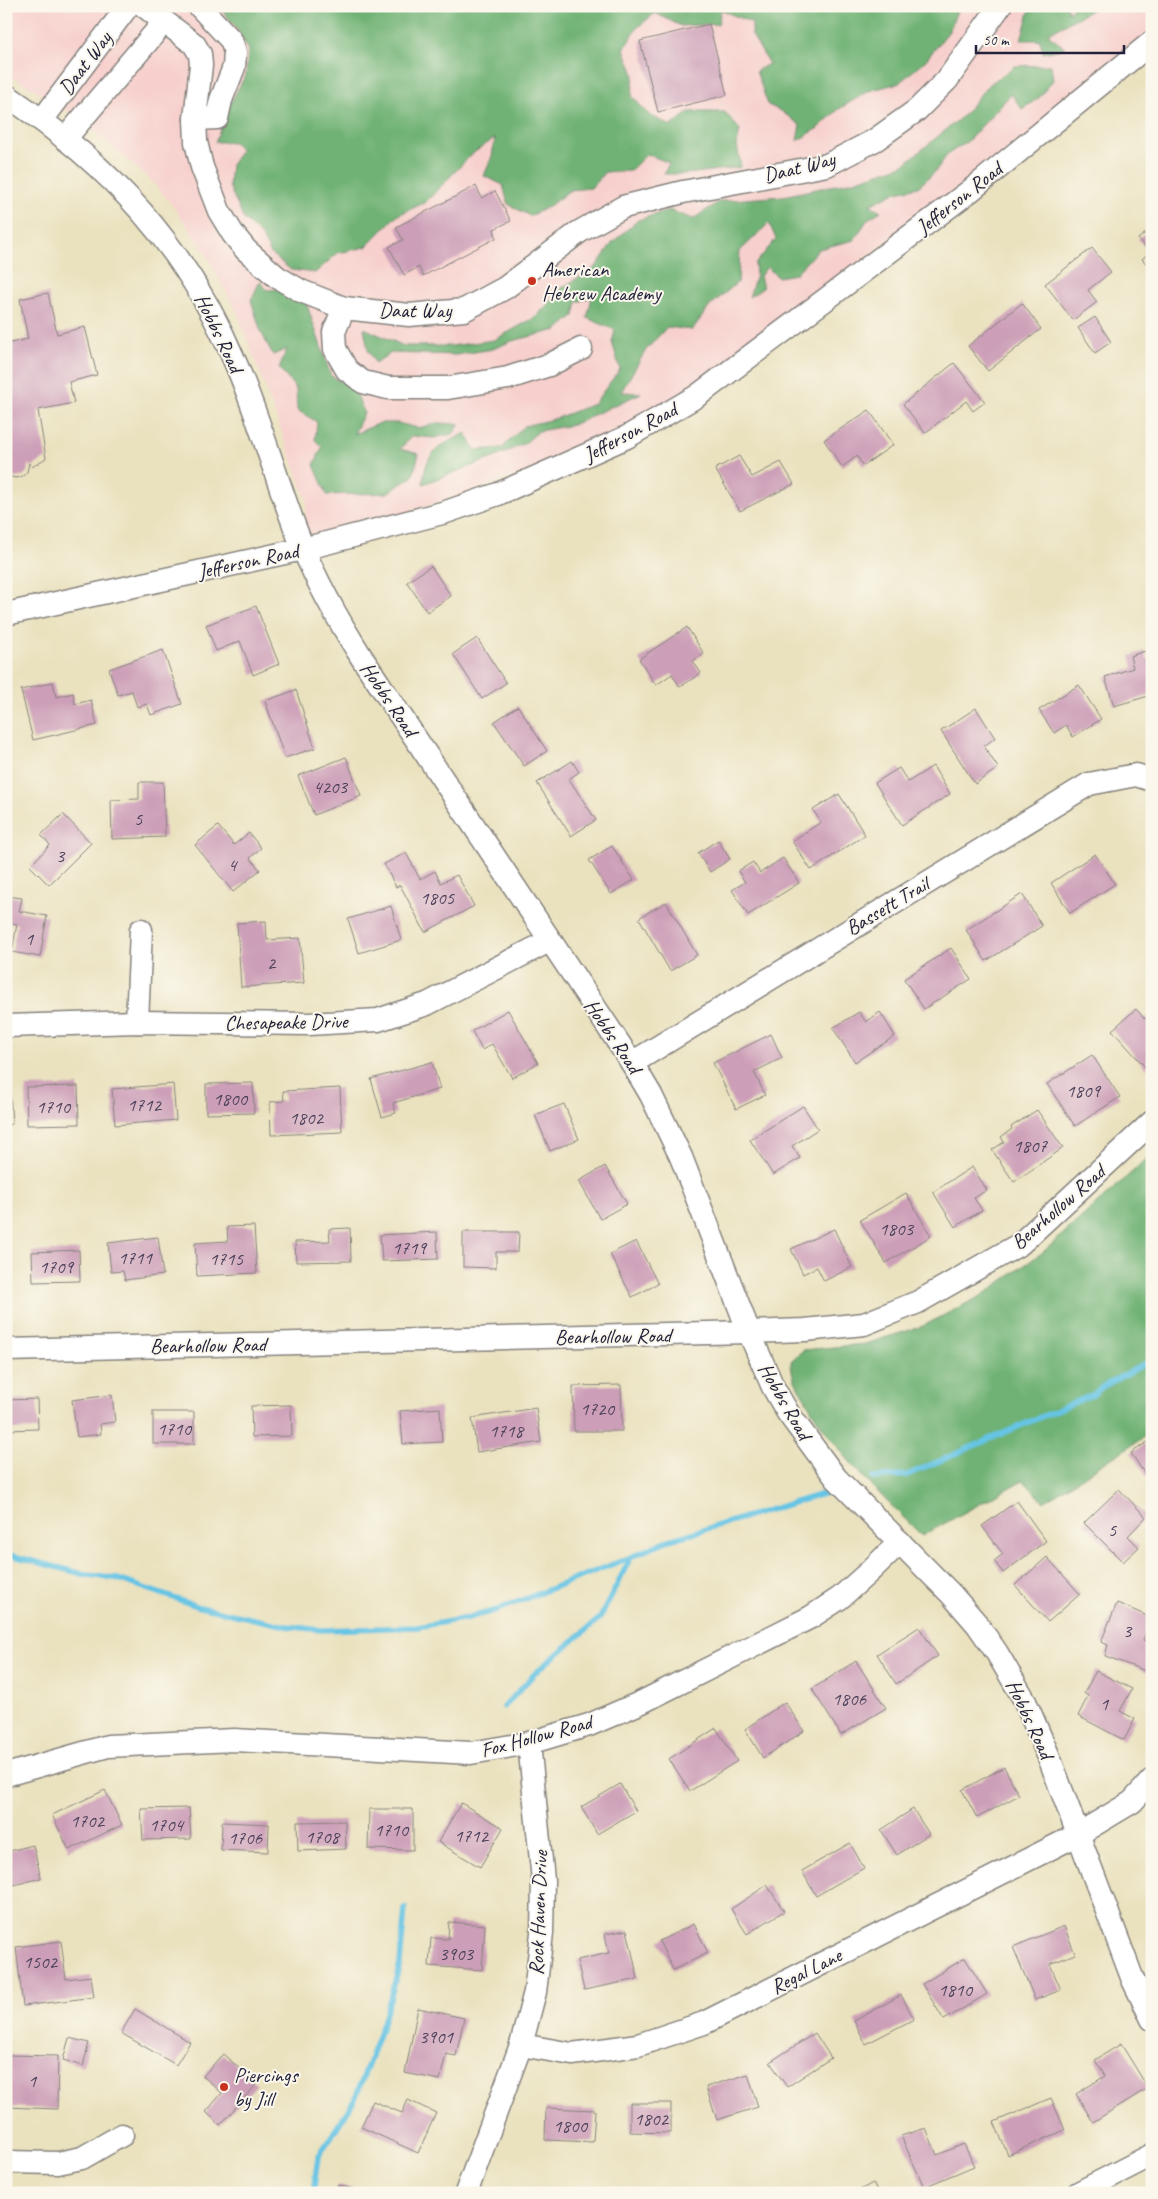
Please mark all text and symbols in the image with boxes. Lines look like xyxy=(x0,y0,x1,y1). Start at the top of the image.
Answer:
scale bar xyxy=(976,22,1123,54)
street label: Daat Way xyxy=(53,25,118,100)
text: 50 m xyxy=(983,31,1010,50)
street label: Daat Way xyxy=(761,145,839,188)
street label: Jefferson Road xyxy=(910,154,1010,240)
place label: American Hebrew Academy xyxy=(542,256,663,306)
marker: American Hebrew Academy xyxy=(526,275,538,287)
street label: Hobbs Road xyxy=(189,289,251,380)
street label: Daat Way xyxy=(379,297,453,323)
street label: Jefferson Road xyxy=(578,395,685,468)
street label: Jefferson Road xyxy=(194,537,304,585)
street label: Hobbs Road xyxy=(355,657,425,744)
house number: 4203 xyxy=(313,775,349,799)
house number: 5 xyxy=(134,807,144,831)
house number: 3 xyxy=(56,844,66,868)
house number: 4 xyxy=(228,853,239,877)
street label: Bassett Trail xyxy=(841,869,936,941)
house number: 1805 xyxy=(420,886,456,910)
house number: 1 xyxy=(25,927,35,951)
house number: 2 xyxy=(267,951,277,975)
street label: Hobbs Road xyxy=(579,994,649,1081)
street label: Chesapeake Drive xyxy=(224,1008,350,1036)
house number: 1809 xyxy=(1066,1079,1102,1103)
house number: 1800 xyxy=(213,1087,249,1111)
house number: 1712 xyxy=(127,1093,163,1117)
house number: 1710 xyxy=(36,1095,72,1119)
house number: 1802 xyxy=(289,1106,325,1130)
house number: 1807 xyxy=(1013,1134,1049,1158)
street label: Bearhollow Road xyxy=(1006,1157,1113,1255)
house number: 1803 xyxy=(879,1217,915,1241)
house number: 1719 xyxy=(392,1236,428,1260)
house number: 1711 xyxy=(118,1246,154,1270)
house number: 1715 xyxy=(209,1247,245,1271)
house number: 1709 xyxy=(39,1255,75,1279)
street label: Bearhollow Road xyxy=(555,1322,674,1350)
street label: Bearhollow Road xyxy=(150,1331,269,1359)
street label: Hobbs Road xyxy=(753,1358,819,1447)
house number: 1720 xyxy=(580,1397,616,1421)
house number: 1710 xyxy=(157,1417,193,1441)
house number: 1718 xyxy=(489,1419,526,1443)
house number: 5 xyxy=(1108,1518,1118,1542)
house number: 3 xyxy=(1123,1619,1133,1643)
street label: Hobbs Road xyxy=(1000,1675,1061,1766)
house number: 1806 xyxy=(832,1687,868,1711)
house number: 1 xyxy=(1100,1692,1110,1716)
street label: Fox Hollow Road xyxy=(478,1708,598,1763)
house number: 1702 xyxy=(70,1809,106,1833)
house number: 1704 xyxy=(149,1813,186,1837)
house number: 1710 xyxy=(374,1818,410,1842)
house number: 1712 xyxy=(454,1824,490,1848)
house number: 1708 xyxy=(305,1825,342,1849)
house number: 1706 xyxy=(228,1826,264,1850)
street label: Rock Haven Drive xyxy=(523,1849,553,1976)
street label: Regal Lane xyxy=(766,1941,848,2000)
house number: 3903 xyxy=(439,1942,475,1966)
house number: 1502 xyxy=(23,1950,59,1974)
house number: 1810 xyxy=(938,1978,974,2002)
house number: 3901 xyxy=(419,2025,455,2049)
place label: Piercings by Jill xyxy=(234,2062,299,2112)
house number: 1 xyxy=(28,2069,38,2093)
marker: Piercings by Jill xyxy=(218,2081,230,2093)
house number: 1802 xyxy=(634,2107,670,2131)
house number: 1800 xyxy=(553,2114,589,2138)

